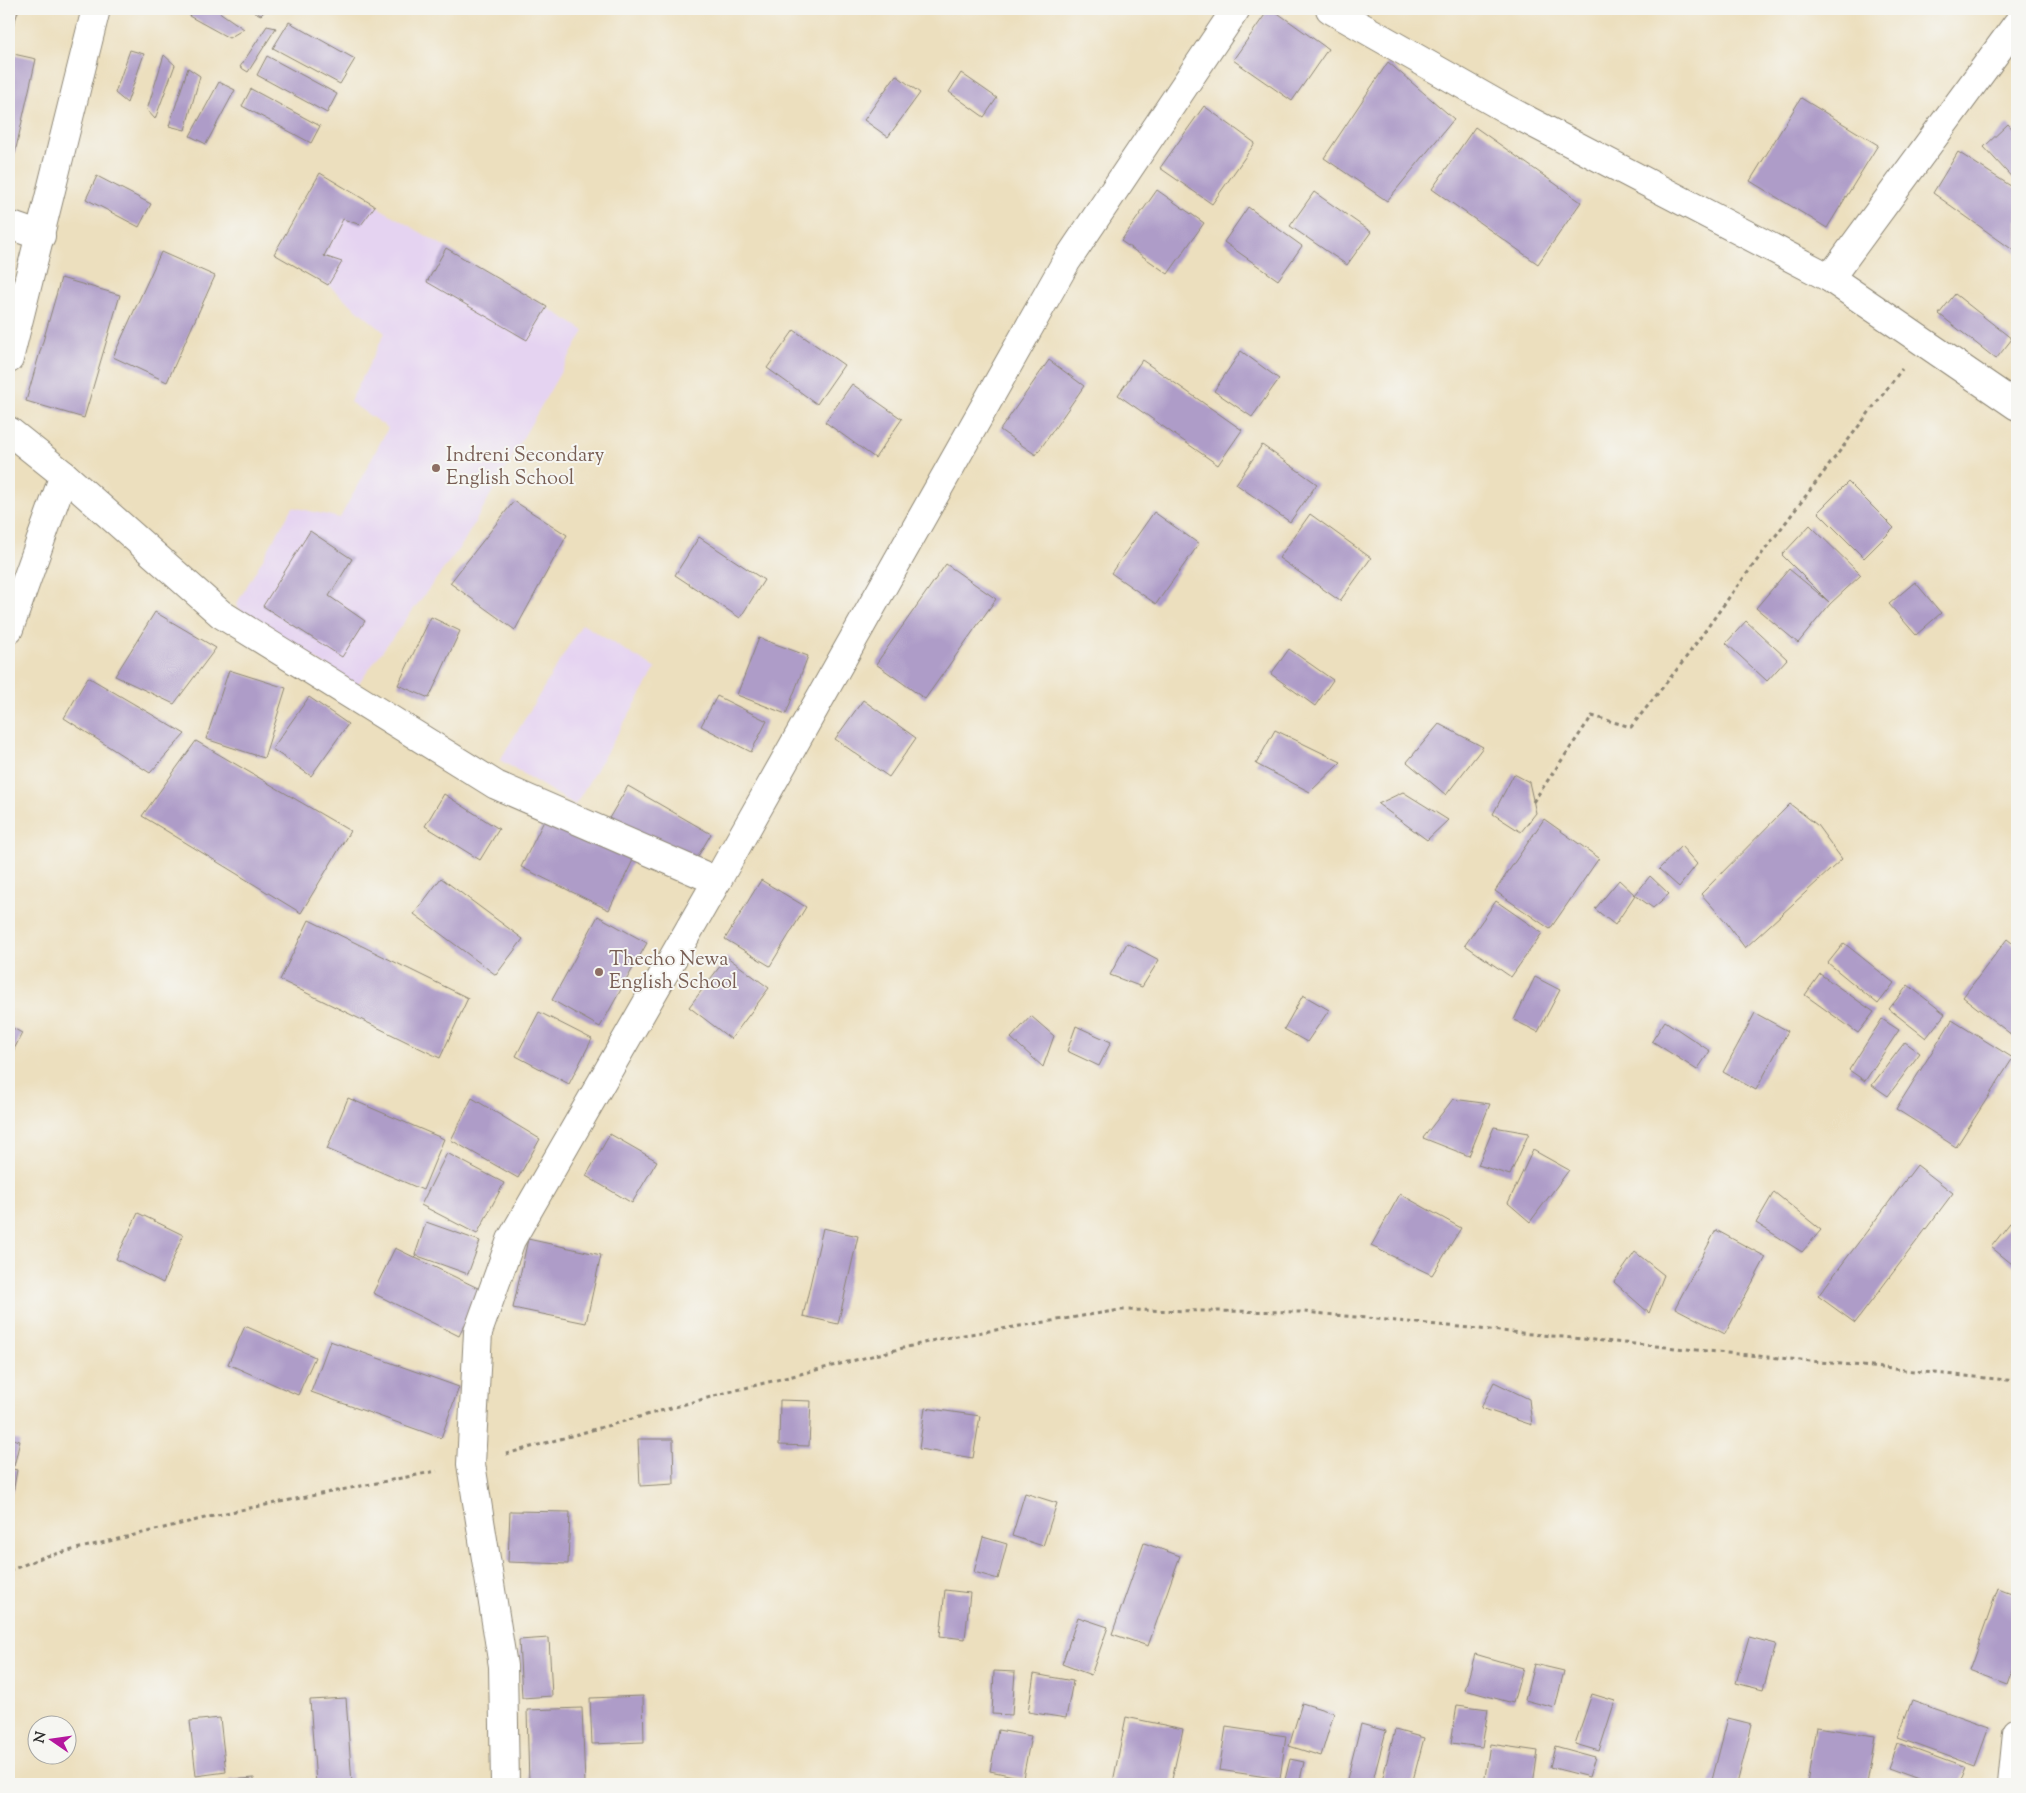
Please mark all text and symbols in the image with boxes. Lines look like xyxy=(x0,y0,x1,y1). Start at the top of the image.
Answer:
place label: Indreni Secondary English School xyxy=(446,442,604,494)
marker: Indreni Secondary English School xyxy=(430,462,442,474)
place label: Thecho Newa English School xyxy=(609,946,738,998)
marker: Thecho Newa English School xyxy=(593,966,605,978)
north arrow xyxy=(28,1716,78,1766)
text: N xyxy=(30,1730,52,1745)

